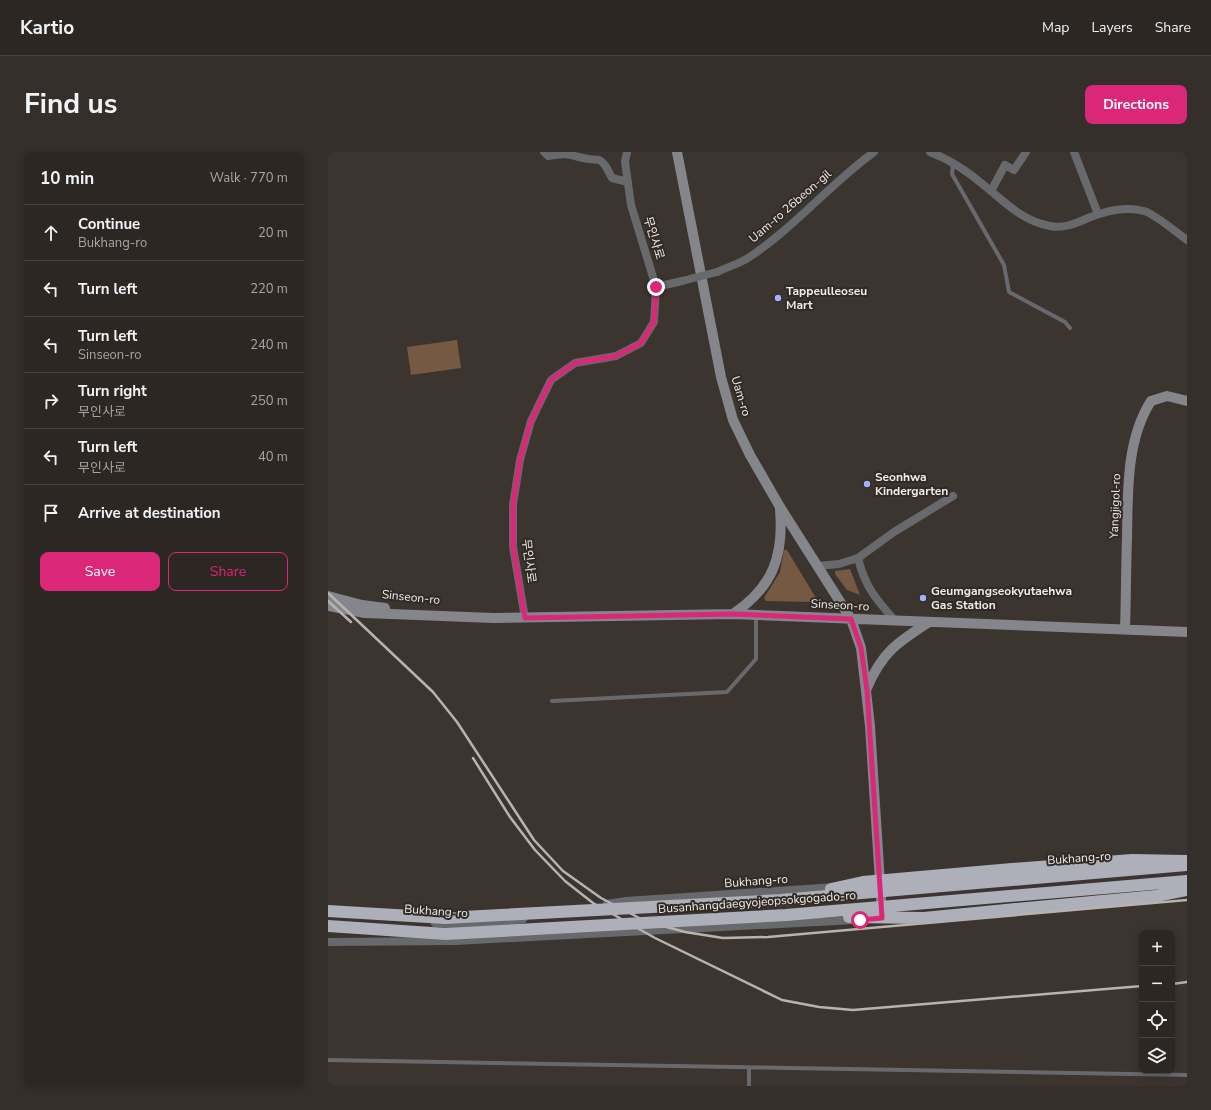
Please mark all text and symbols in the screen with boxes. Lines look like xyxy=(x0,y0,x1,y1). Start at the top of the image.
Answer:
text: Kartio xyxy=(20,15,74,41)
text: Map xyxy=(1042,18,1069,37)
text: Layers xyxy=(1091,18,1133,37)
text: Share xyxy=(1155,18,1191,37)
text: Find us xyxy=(24,85,118,123)
button: Directions xyxy=(1085,85,1187,124)
street label: Uam-ro 26beon-gil xyxy=(745,165,835,246)
text: 10 min xyxy=(40,167,94,190)
text: Walk · 770 m xyxy=(210,169,288,187)
text: Continue xyxy=(78,214,140,234)
street label: 무인사로 xyxy=(640,215,668,261)
icon: ahead xyxy=(40,222,62,244)
text: 20 m xyxy=(258,224,288,242)
text: Bukhang-ro xyxy=(78,234,147,252)
icon: left xyxy=(40,278,62,300)
route end xyxy=(647,278,665,296)
text: Turn left xyxy=(78,279,137,299)
text: 220 m xyxy=(250,280,288,298)
place label: Tappeulleoseu Mart xyxy=(786,283,867,313)
marker: Tappeulleoseu Mart xyxy=(773,293,783,303)
text: Turn left xyxy=(78,326,137,346)
icon: left xyxy=(40,334,62,356)
text: 240 m xyxy=(250,336,288,354)
text: Sinseon-ro xyxy=(78,346,142,364)
street label: Uam-ro xyxy=(727,374,755,418)
text: Turn right xyxy=(78,381,147,401)
icon: right xyxy=(40,390,62,412)
text: 250 m xyxy=(250,392,288,410)
text: 무인사로 xyxy=(78,403,126,421)
text: Turn left xyxy=(78,437,137,457)
icon: left xyxy=(40,446,62,468)
text: 40 m xyxy=(258,448,288,466)
text: 무인사로 xyxy=(78,459,126,477)
place label: Seonhwa Kindergarten xyxy=(875,469,948,499)
street label: Yangjigol-ro xyxy=(1106,473,1124,540)
marker: Seonhwa Kindergarten xyxy=(862,479,872,489)
icon: arrive xyxy=(40,502,62,524)
text: Arrive at destination xyxy=(78,503,221,523)
street label: 무인사로 xyxy=(518,538,540,584)
button: Save xyxy=(40,552,160,591)
button: Share xyxy=(168,552,288,591)
place label: Geumgangseokyutaehwa Gas Station xyxy=(931,583,1072,613)
street label: Sinseon-ro xyxy=(381,586,441,608)
marker: Geumgangseokyutaehwa Gas Station xyxy=(918,593,928,603)
street label: Sinseon-ro xyxy=(810,595,870,615)
street label: Bukhang-ro xyxy=(1047,848,1112,868)
street label: Bukhang-ro xyxy=(724,871,789,891)
street label: Busanhangdaegyojeopsokgogado-ro xyxy=(657,887,857,917)
street label: Bukhang-ro xyxy=(404,901,469,921)
route start xyxy=(851,911,869,929)
map controls xyxy=(1139,930,1175,1074)
button: + xyxy=(1139,930,1175,966)
button: − xyxy=(1139,966,1175,1002)
button: locate xyxy=(1139,1002,1175,1038)
button: layers xyxy=(1139,1038,1175,1074)

